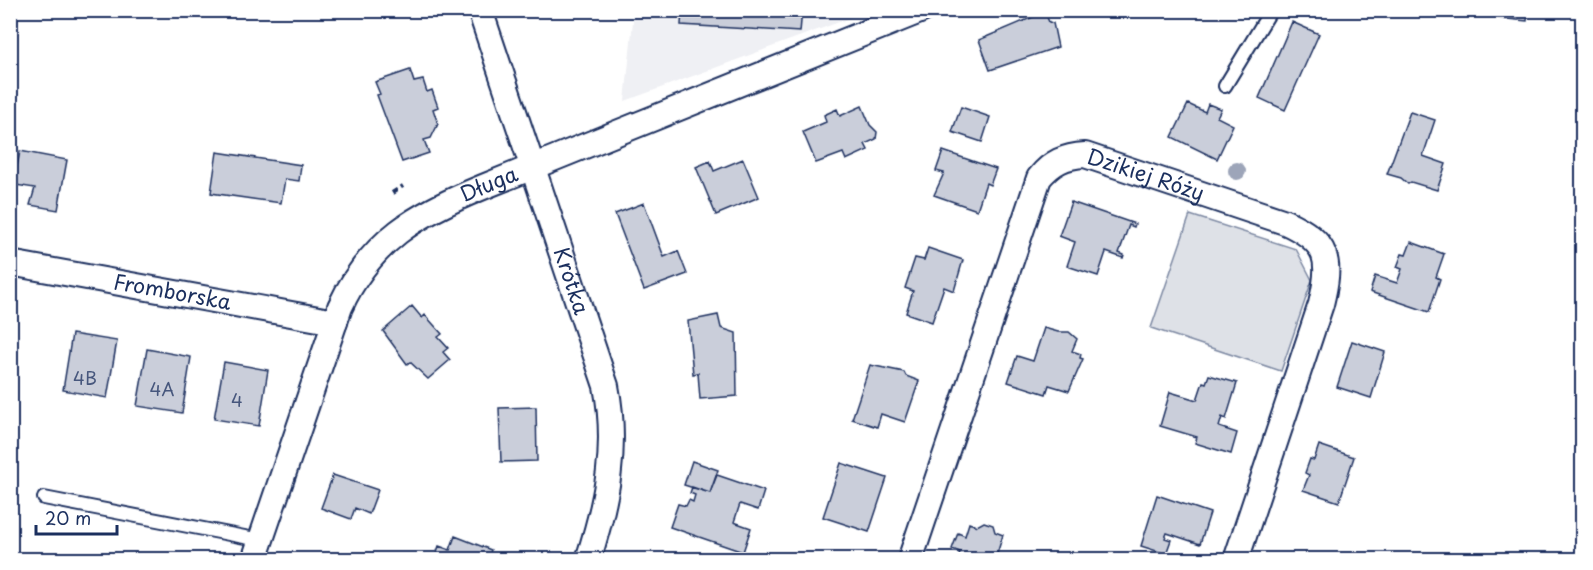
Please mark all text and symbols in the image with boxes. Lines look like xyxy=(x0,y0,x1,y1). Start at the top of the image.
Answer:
street label: Dzikiej Róży xyxy=(1083,139,1209,208)
street label: Długa xyxy=(455,157,522,209)
street label: Krótka xyxy=(547,243,599,318)
street label: Fromborska xyxy=(111,264,234,317)
house number: 4B xyxy=(73,364,97,391)
house number: 4A xyxy=(150,375,174,402)
house number: 4 xyxy=(231,386,243,413)
scale bar xyxy=(36,498,117,536)
text: 20 m xyxy=(45,504,91,531)

